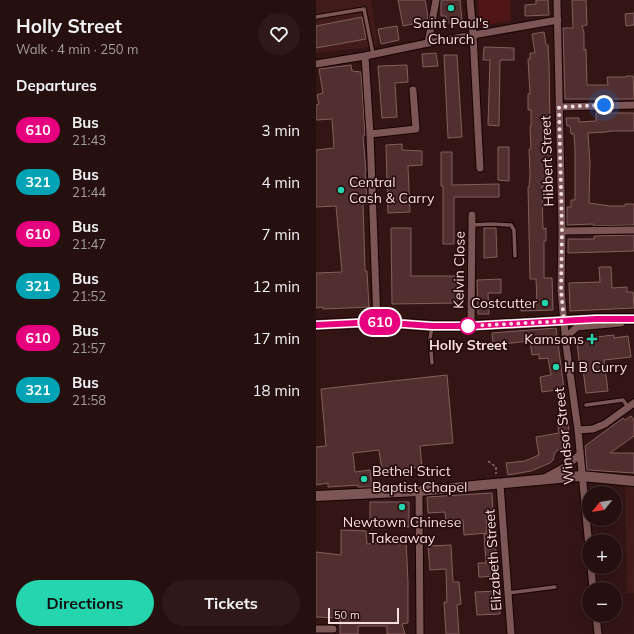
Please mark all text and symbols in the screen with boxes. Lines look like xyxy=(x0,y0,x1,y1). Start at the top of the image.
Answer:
marker: Saint Paul's Church xyxy=(446,3,456,13)
button: heart xyxy=(258,13,300,55)
text: Holly Street xyxy=(16,14,122,38)
place label: Saint Paul's Church xyxy=(413,14,489,48)
text: Walk · 4 min · 250 m xyxy=(16,41,138,57)
text: Departures xyxy=(16,76,97,95)
your location xyxy=(594,95,614,115)
text: Bus xyxy=(72,113,99,132)
street label: Hibbert Street xyxy=(536,115,558,207)
text: 610 xyxy=(25,121,51,139)
text: 3 min xyxy=(262,121,300,140)
text: 21:43 xyxy=(72,132,106,148)
text: Bus xyxy=(72,165,99,184)
text: 321 xyxy=(25,173,51,191)
text: 4 min xyxy=(262,173,300,192)
place label: Central Cash & Carry xyxy=(349,173,435,207)
text: 21:44 xyxy=(72,184,106,200)
marker: Central Cash & Carry xyxy=(336,185,346,195)
text: Bus xyxy=(72,217,99,236)
text: 610 xyxy=(25,225,51,243)
text: 7 min xyxy=(262,225,300,244)
street label: Kelvin Close xyxy=(449,231,469,309)
text: 21:47 xyxy=(72,236,106,252)
text: Bus xyxy=(72,269,99,288)
text: 321 xyxy=(25,277,51,295)
text: 12 min xyxy=(253,277,300,296)
text: 21:52 xyxy=(72,288,106,304)
place label: Costcutter xyxy=(471,294,538,312)
marker: Costcutter xyxy=(540,298,550,308)
line badge: 610 xyxy=(357,309,403,335)
text: 610 xyxy=(367,313,393,331)
marker: Holly Street xyxy=(459,317,477,335)
text: Bus xyxy=(72,321,99,340)
text: 610 xyxy=(25,329,51,347)
text: 17 min xyxy=(253,329,300,348)
place label: Kamsons xyxy=(524,330,584,348)
marker: Kamsons xyxy=(587,334,597,344)
place label: Holly Street xyxy=(429,336,508,354)
text: 21:57 xyxy=(72,340,106,356)
place label: H B Curry xyxy=(564,358,628,376)
marker: H B Curry xyxy=(551,362,561,372)
text: Bus xyxy=(72,373,99,392)
text: 321 xyxy=(25,381,51,399)
text: 18 min xyxy=(253,381,300,400)
street label: Windsor Street xyxy=(550,386,578,486)
text: 21:58 xyxy=(72,392,106,408)
place label: Bethel Strict Baptist Chapel xyxy=(372,462,467,496)
marker: Bethel Strict Baptist Chapel xyxy=(359,474,369,484)
north arrow xyxy=(582,486,622,526)
map controls xyxy=(582,486,622,622)
marker: Newtown Chinese Takeaway xyxy=(397,502,407,512)
street label: Elizabeth Street xyxy=(480,508,506,611)
place label: Newtown Chinese Takeaway xyxy=(343,513,461,547)
button: + xyxy=(582,534,622,574)
button: Directions xyxy=(16,580,154,626)
button: Tickets xyxy=(162,580,300,626)
button: − xyxy=(582,582,622,622)
scale bar xyxy=(328,606,399,625)
text: 50 m xyxy=(334,608,360,622)

